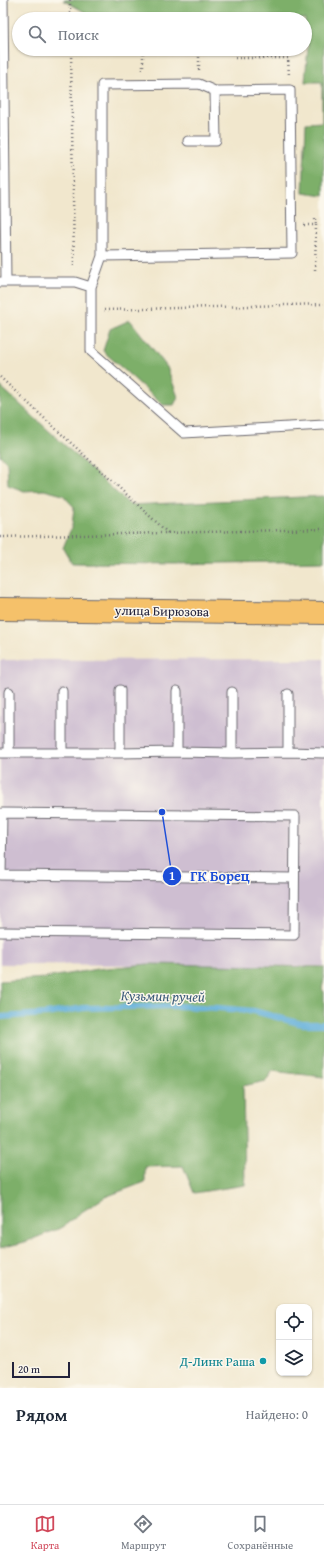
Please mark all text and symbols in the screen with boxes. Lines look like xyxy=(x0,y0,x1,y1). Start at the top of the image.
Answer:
search box xyxy=(12,12,312,56)
icon: search xyxy=(26,23,48,45)
text: Поиск xyxy=(58,24,99,45)
street label: улица Бирюзова xyxy=(114,601,210,621)
callout: ГК Борец xyxy=(162,863,258,889)
text: ГК Борец xyxy=(190,866,250,886)
text: 1 xyxy=(169,867,175,884)
water label: Кузьмин ручей xyxy=(121,985,205,1007)
map controls xyxy=(276,1304,312,1376)
button: locate xyxy=(276,1304,312,1340)
button: layers xyxy=(276,1340,312,1376)
place label: Д-Линк Раша xyxy=(179,1352,256,1371)
marker: Д-Линк Раша xyxy=(258,1356,268,1366)
scale bar xyxy=(12,1360,70,1379)
text: 20 m xyxy=(18,1361,40,1377)
text: Рядом xyxy=(16,1402,67,1427)
text: Найдено: 0 xyxy=(246,1405,308,1424)
tab: Карта xyxy=(31,1513,59,1553)
tab: Маршрут xyxy=(121,1513,166,1553)
tab: Сохранённые xyxy=(228,1513,293,1553)

